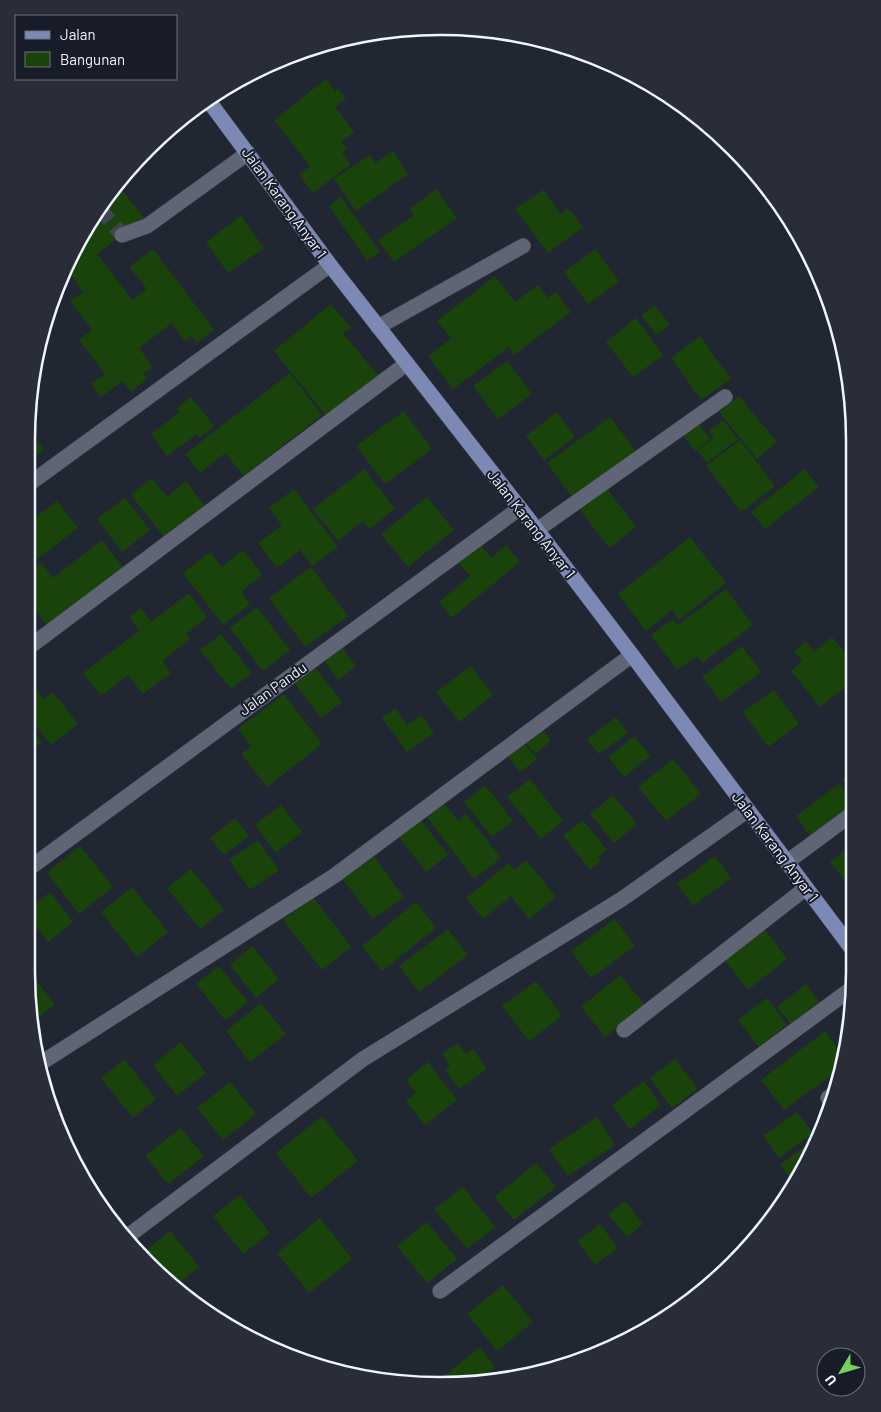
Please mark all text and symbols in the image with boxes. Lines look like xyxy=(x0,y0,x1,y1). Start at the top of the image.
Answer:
legend xyxy=(15,15,178,80)
text: Jalan xyxy=(60,25,96,43)
text: Bangunan xyxy=(60,50,125,68)
street label: Jalan Karang Anyar 1 xyxy=(239,143,331,261)
street label: Jalan Karang Anyar 1 xyxy=(484,466,580,581)
street label: Jalan Pandu xyxy=(235,658,310,719)
street label: Jalan Karang Anyar 1 xyxy=(729,788,823,905)
north arrow xyxy=(816,1347,866,1397)
text: U xyxy=(821,1371,840,1389)

